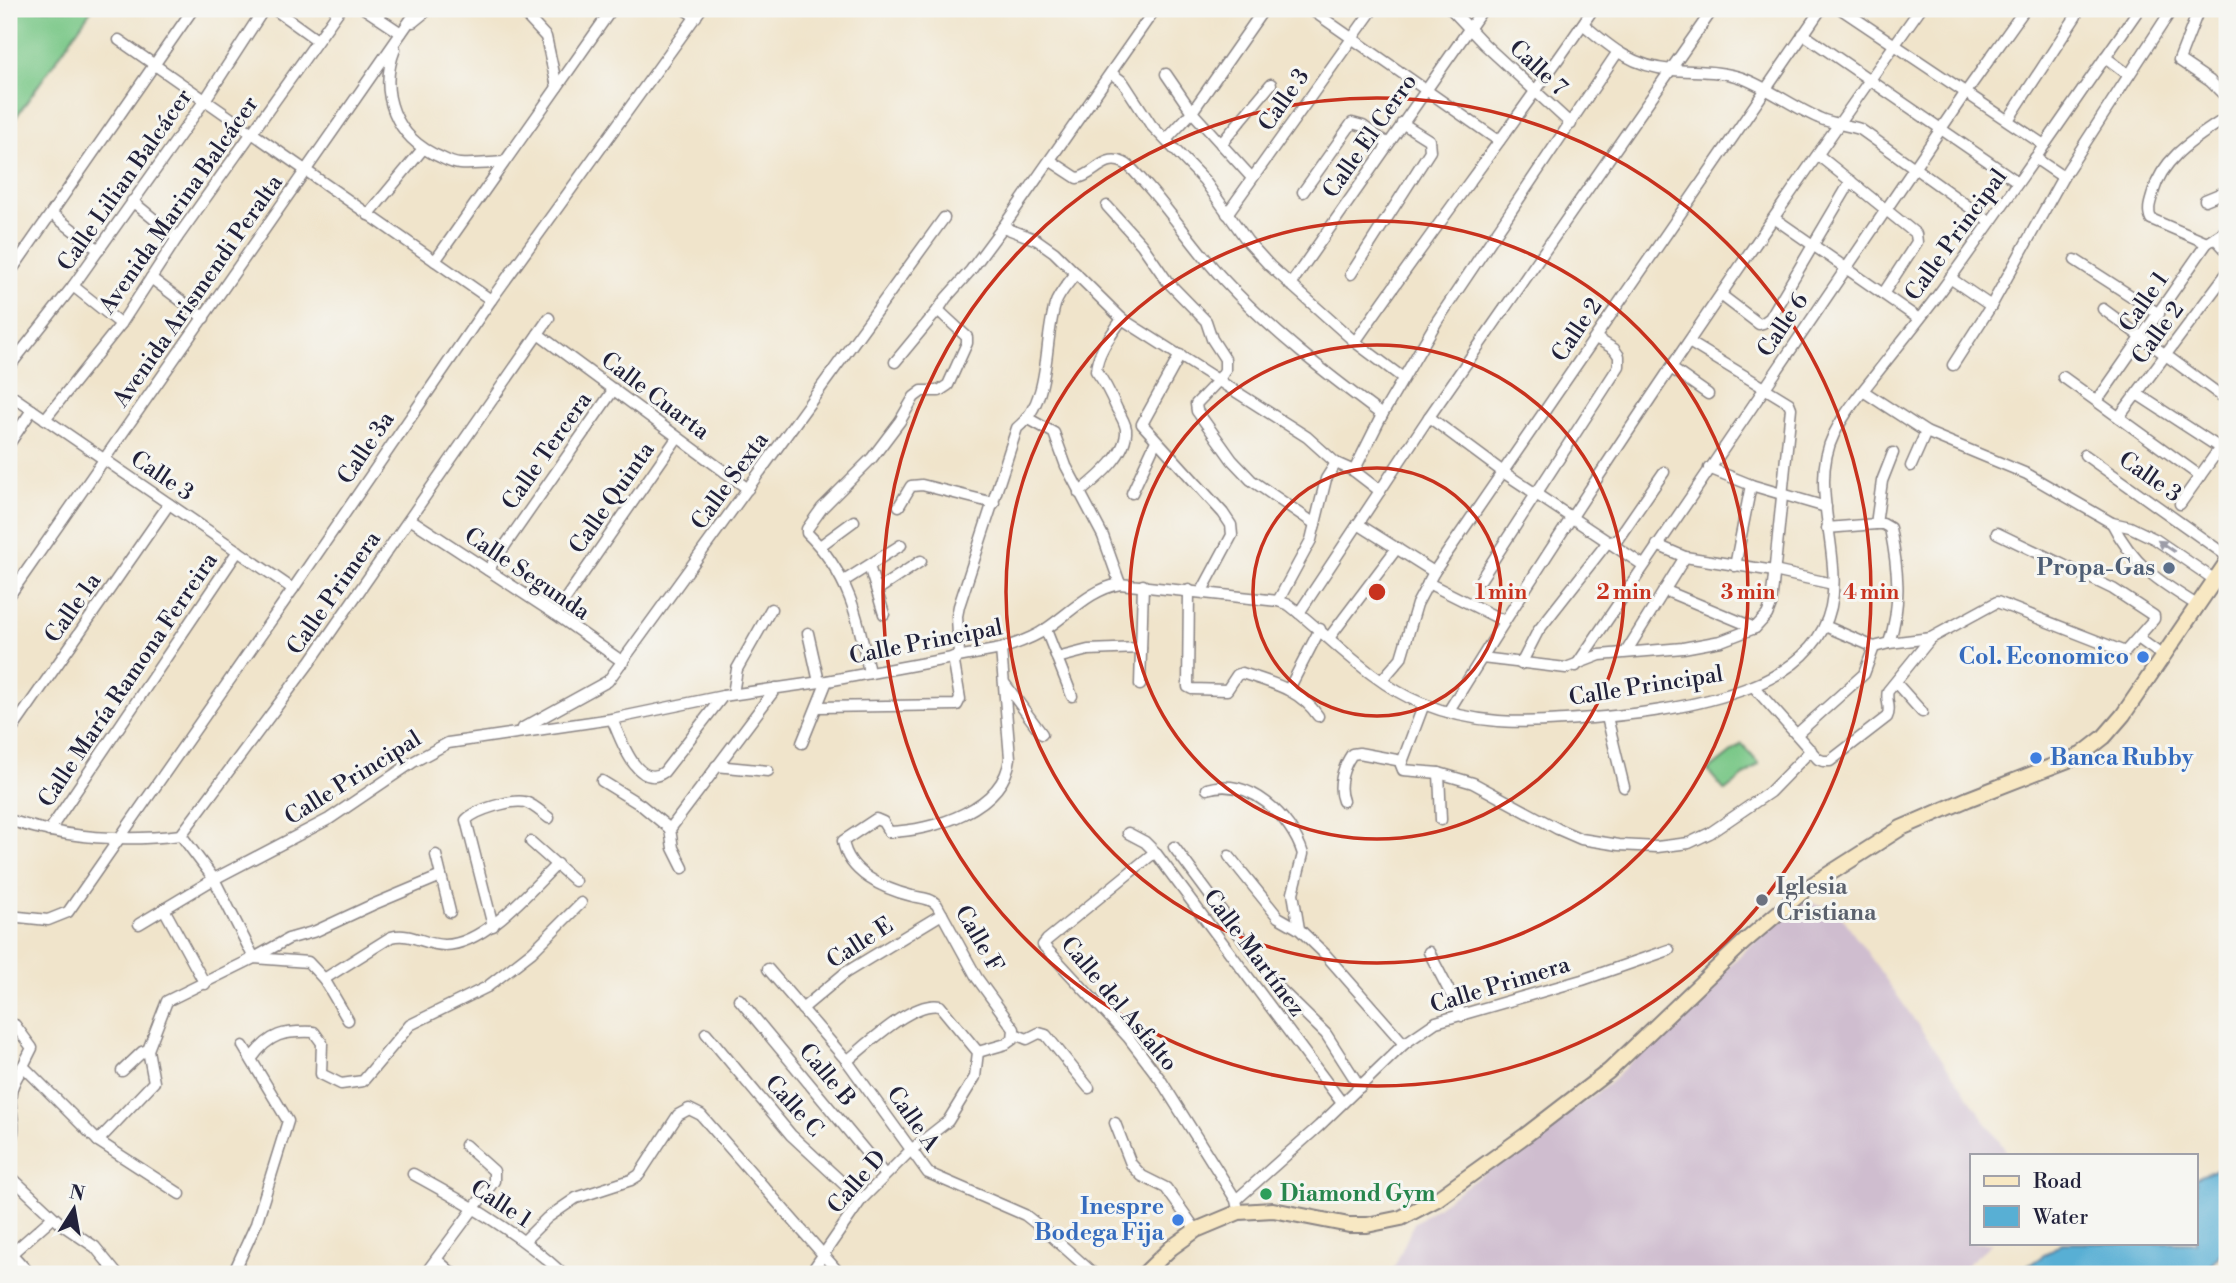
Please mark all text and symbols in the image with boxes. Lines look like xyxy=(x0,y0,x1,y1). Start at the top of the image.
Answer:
street label: Calle 7 xyxy=(1503,34,1573,102)
street label: Calle 3 xyxy=(1252,63,1316,137)
street label: Calle El Cerro xyxy=(1317,68,1423,204)
street label: Calle Lilian Balcácer xyxy=(52,84,198,276)
street label: Avenida Marina Balcácer xyxy=(93,91,265,320)
street label: Calle Principal xyxy=(1899,164,2013,306)
street label: Avenida Arismendi Peralta xyxy=(106,169,289,413)
street label: Calle 1 xyxy=(2113,266,2175,338)
street label: Calle 6 xyxy=(1751,288,1815,362)
street label: Calle 2 xyxy=(1546,293,1608,367)
street label: Calle 2 xyxy=(2126,296,2190,370)
street label: Calle Cuarta xyxy=(595,346,715,446)
street label: Calle Tercera xyxy=(496,386,598,515)
street label: Calle 3a xyxy=(332,406,401,490)
street label: Calle Sexta xyxy=(685,426,775,535)
street label: Calle Quinta xyxy=(563,436,661,559)
street label: Calle 3 xyxy=(125,445,199,507)
street label: Calle 3 xyxy=(2113,445,2187,509)
street label: Calle Segunda xyxy=(459,522,596,627)
street label: Calle Primera xyxy=(281,526,387,660)
one-way arrow xyxy=(2157,539,2175,553)
street label: Calle María Ramona Ferreira xyxy=(32,547,224,813)
place label: Propa-Gas xyxy=(2036,554,2155,582)
marker: Propa-Gas xyxy=(2161,560,2177,576)
street label: Calle 1a xyxy=(39,567,107,648)
centre of rings xyxy=(1365,580,1389,604)
text: 1 min xyxy=(1475,580,1527,606)
text: 2 min xyxy=(1596,580,1652,606)
text: 3 min xyxy=(1721,580,1775,606)
text: 4 min xyxy=(1843,580,1899,606)
street label: Calle Principal xyxy=(847,613,1005,671)
place label: Col. Economico xyxy=(1959,643,2129,671)
marker: Col. Economico xyxy=(2135,649,2151,665)
street label: Calle Principal xyxy=(1567,660,1725,712)
street label: Calle Principal xyxy=(280,725,427,831)
place label: Banca Rubby xyxy=(2050,744,2194,772)
marker: Banca Rubby xyxy=(2028,750,2044,766)
place label: Iglesia Cristiana xyxy=(1776,873,1877,927)
street label: Calle Martínez xyxy=(1197,884,1311,1022)
marker: Iglesia Cristiana xyxy=(1754,892,1770,908)
street label: Calle F xyxy=(949,901,1009,977)
street label: Calle E xyxy=(822,911,898,975)
street label: Calle del Asfalto xyxy=(1055,931,1183,1077)
street label: Calle Primera xyxy=(1427,950,1573,1019)
street label: Calle B xyxy=(793,1038,861,1112)
street label: Calle C xyxy=(759,1069,829,1143)
street label: Calle A xyxy=(881,1081,946,1158)
street label: Calle D xyxy=(822,1144,892,1220)
legend xyxy=(1970,1154,2198,1244)
text: Road xyxy=(2033,1169,2082,1195)
north arrow xyxy=(38,1174,108,1244)
street label: Calle 1 xyxy=(465,1174,537,1234)
text: N xyxy=(67,1180,87,1207)
place label: Diamond Gym xyxy=(1280,1180,1436,1208)
marker: Diamond Gym xyxy=(1258,1186,1274,1202)
place label: Inespre Bodega Fija xyxy=(1034,1193,1165,1247)
text: Water xyxy=(2032,1205,2088,1231)
marker: Inespre Bodega Fija xyxy=(1170,1212,1186,1228)

